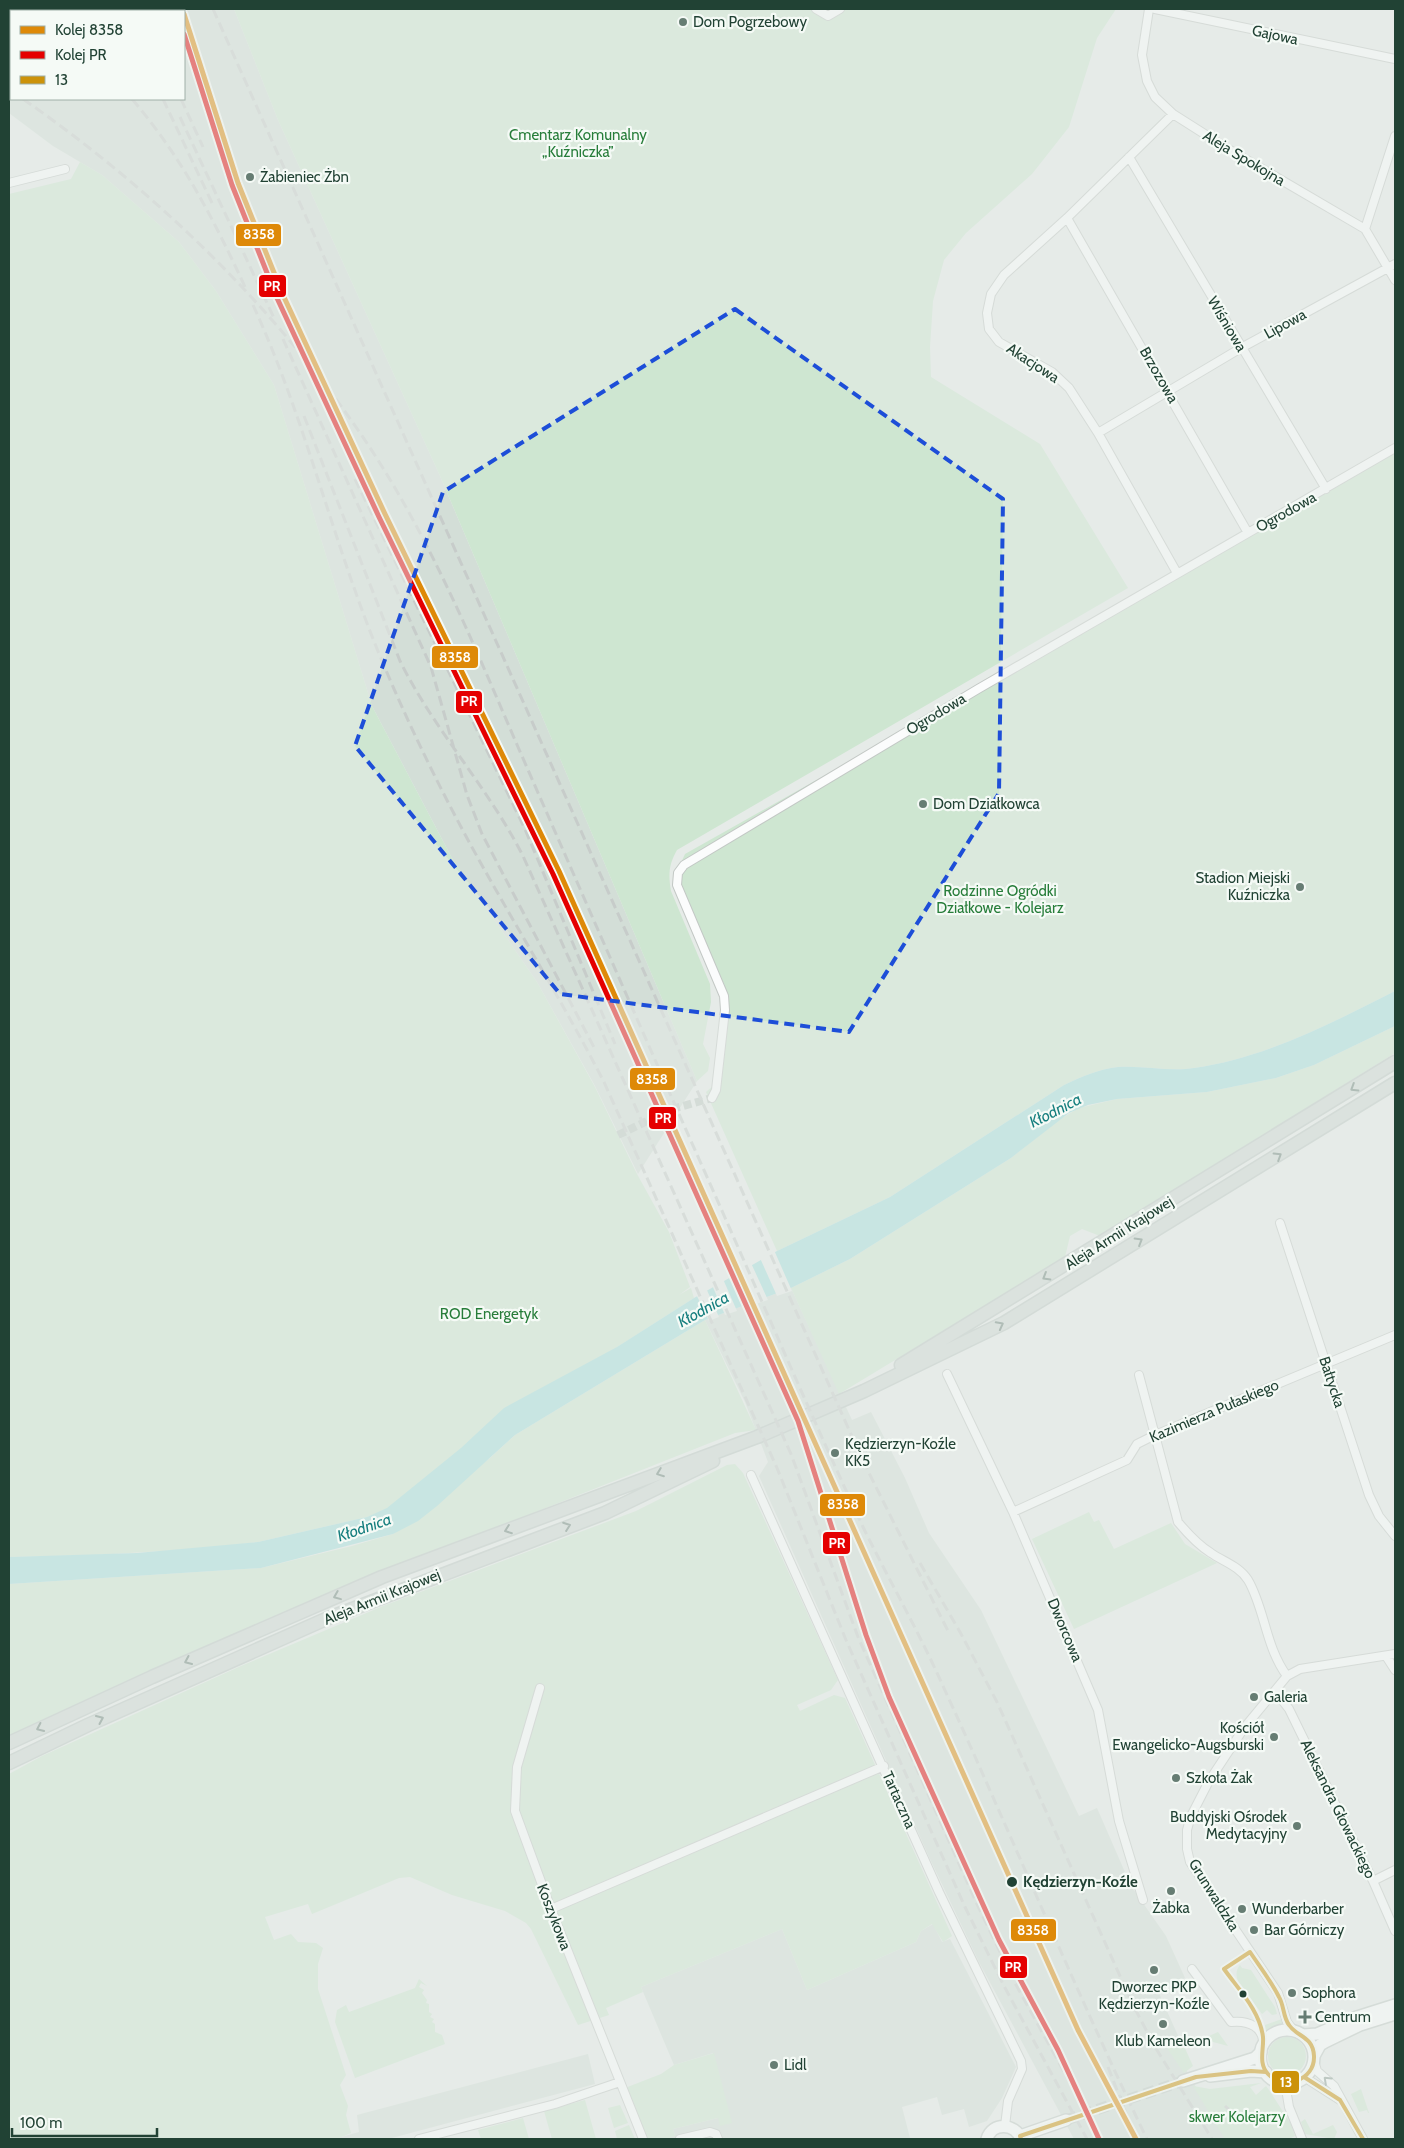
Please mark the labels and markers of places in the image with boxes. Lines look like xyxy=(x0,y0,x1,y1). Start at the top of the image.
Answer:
place label: Dom Pogrzebowy xyxy=(693,13,807,31)
marker: Dom Pogrzebowy xyxy=(677,16,689,28)
place label: Żabieniec Żbn xyxy=(260,167,349,186)
marker: Żabieniec Żbn xyxy=(244,171,256,183)
place label: Dom Działkowca xyxy=(933,795,1041,813)
marker: Dom Działkowca xyxy=(917,798,929,810)
place label: Stadion Miejski Kuźniczka xyxy=(1196,869,1291,904)
marker: Stadion Miejski Kuźniczka xyxy=(1294,881,1306,893)
place label: Kędzierzyn-Koźle KK5 xyxy=(845,1435,956,1470)
marker: Kędzierzyn-Koźle KK5 xyxy=(829,1447,841,1459)
place label: Galeria xyxy=(1264,1688,1308,1706)
marker: Galeria xyxy=(1248,1691,1260,1703)
place label: Kościół Ewangelicko-Augsburski xyxy=(1112,1719,1264,1754)
marker: Kościół Ewangelicko-Augsburski xyxy=(1268,1731,1280,1743)
place label: Szkoła Żak xyxy=(1186,1768,1253,1787)
marker: Szkoła Żak xyxy=(1170,1772,1182,1784)
place label: Buddyjski Ośrodek Medytacyjny xyxy=(1170,1808,1287,1843)
marker: Buddyjski Ośrodek Medytacyjny xyxy=(1291,1820,1303,1832)
place label: Kędzierzyn-Koźle xyxy=(1023,1873,1138,1891)
marker: Kędzierzyn-Koźle xyxy=(1005,1875,1019,1889)
marker: Żabka xyxy=(1165,1885,1177,1897)
place label: Żabka xyxy=(1152,1898,1191,1917)
place label: Wunderbarber xyxy=(1252,1900,1344,1918)
marker: Wunderbarber xyxy=(1236,1903,1248,1915)
place label: Bar Górniczy xyxy=(1264,1921,1345,1939)
marker: Bar Górniczy xyxy=(1248,1924,1260,1936)
marker: Dworzec PKP Kędzierzyn-Koźle xyxy=(1148,1964,1160,1976)
place label: Dworzec PKP Kędzierzyn-Koźle xyxy=(1099,1978,1210,2013)
place label: Sophora xyxy=(1302,1984,1356,2002)
marker: Sophora xyxy=(1286,1987,1298,1999)
unlabelled marker xyxy=(1238,1989,1248,1999)
place label: Centrum xyxy=(1315,2008,1371,2026)
marker: Centrum xyxy=(1299,2011,1311,2023)
marker: Klub Kameleon xyxy=(1157,2018,1169,2030)
place label: Klub Kameleon xyxy=(1115,2032,1211,2050)
place label: Lidl xyxy=(784,2056,807,2074)
marker: Lidl xyxy=(768,2059,780,2071)

